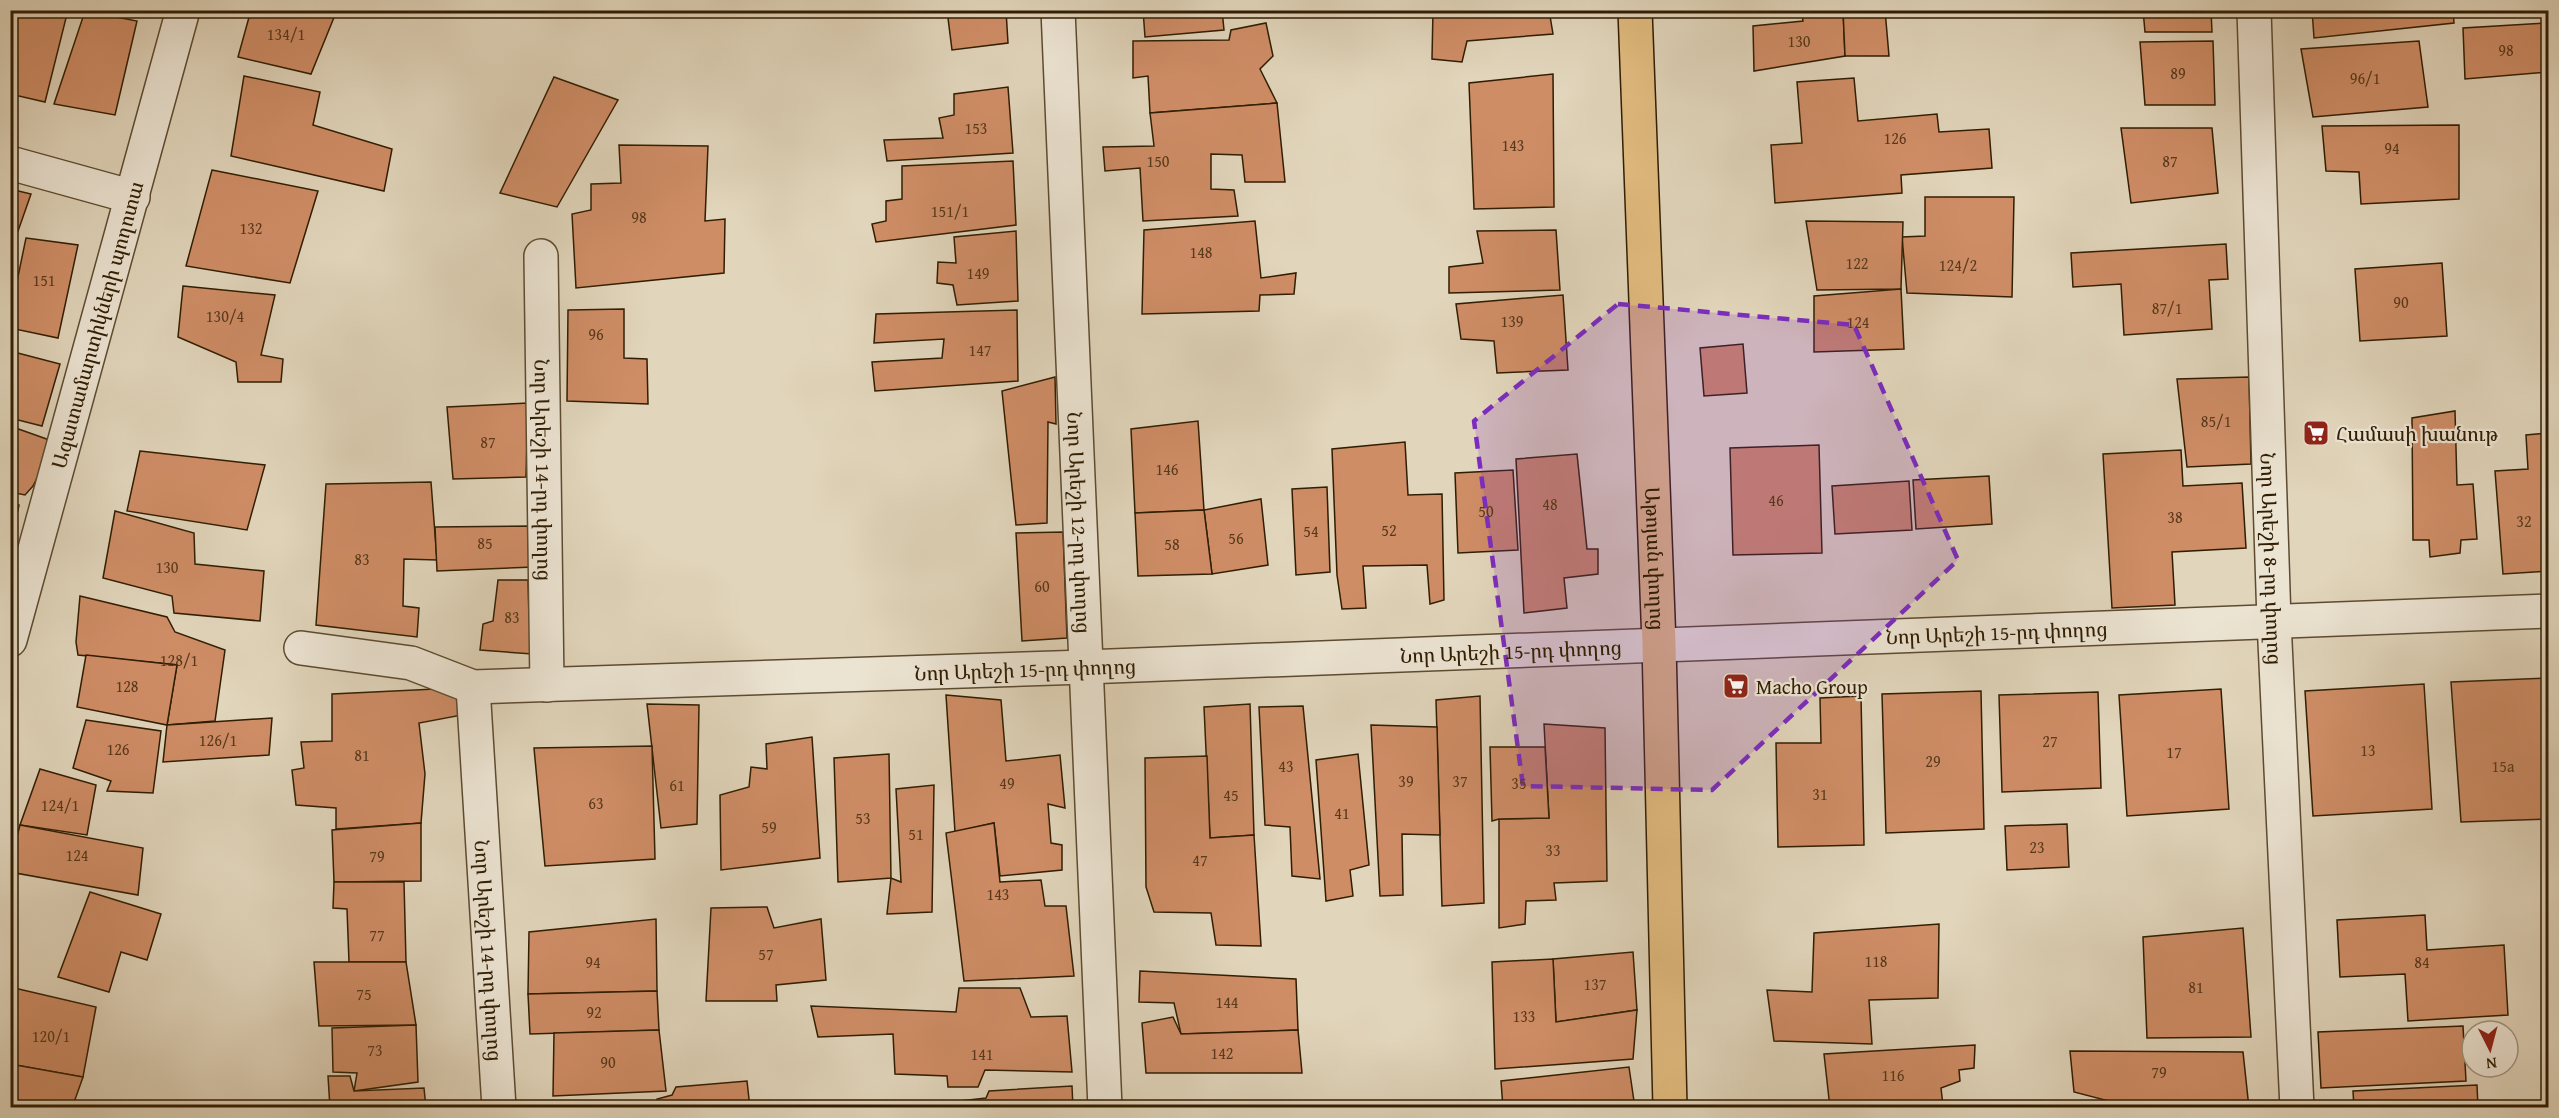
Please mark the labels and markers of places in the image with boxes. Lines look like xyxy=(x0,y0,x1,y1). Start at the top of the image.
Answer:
supermarket icon: Համասի խանութ xyxy=(2301,418,2331,448)
place label: Համասի խանութ xyxy=(2336,419,2498,448)
supermarket icon: Macho Group xyxy=(1721,671,1751,701)
place label: Macho Group xyxy=(1756,672,1868,701)

